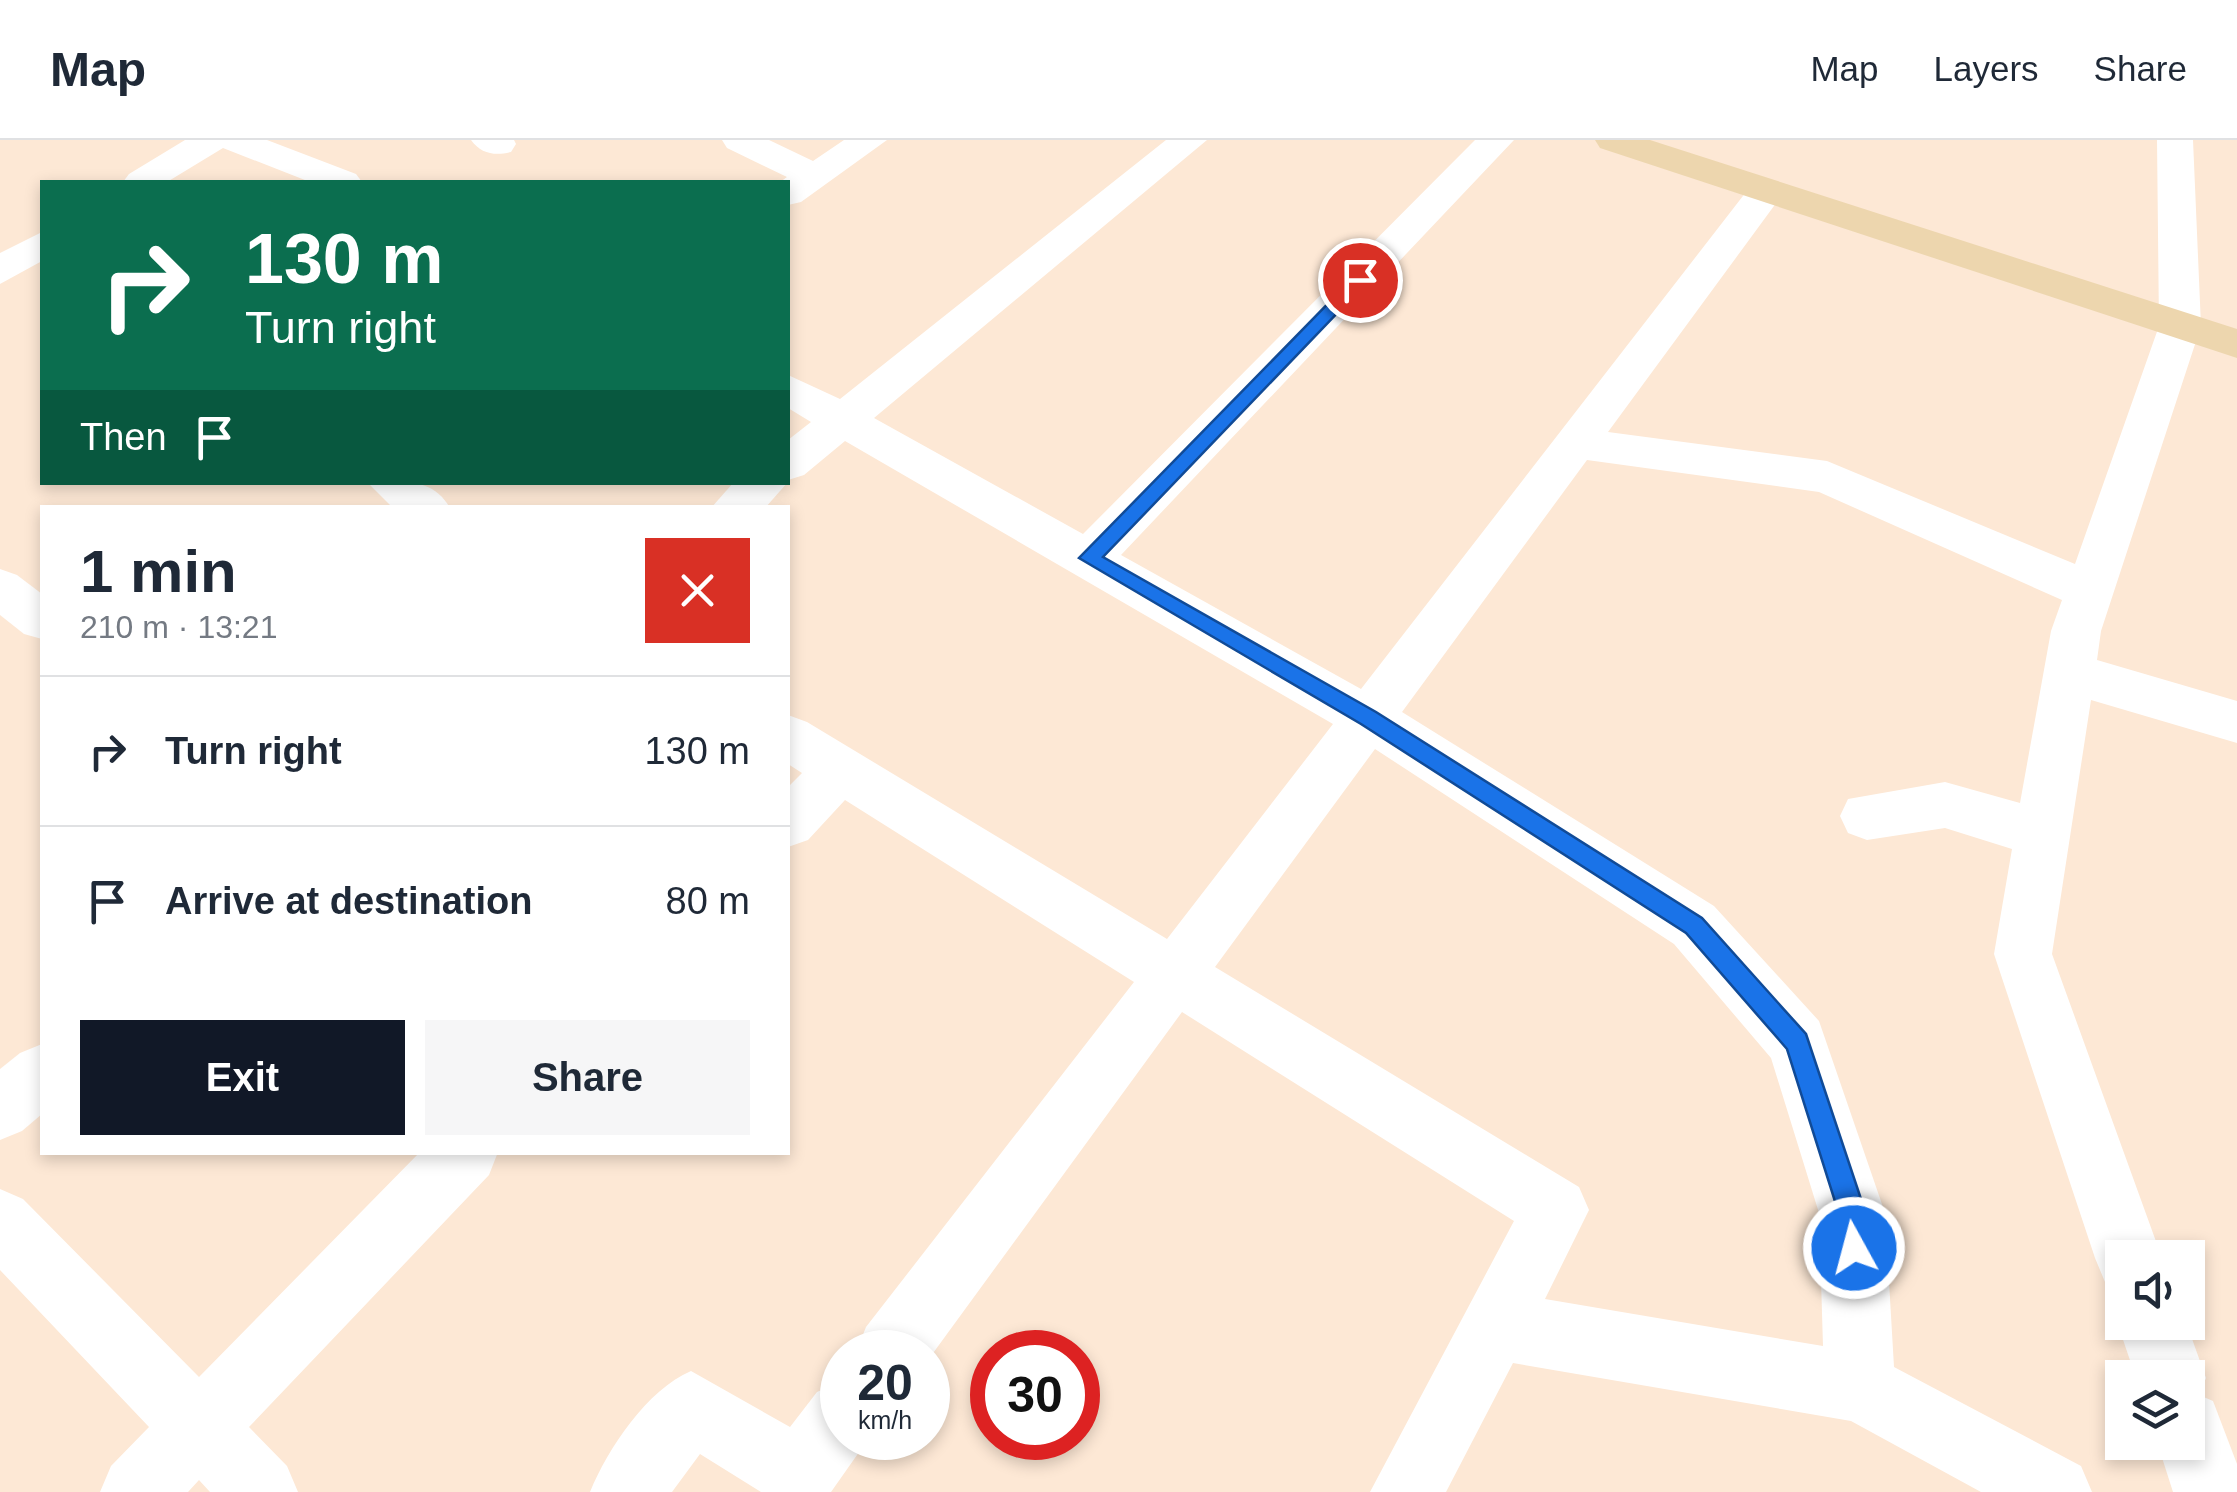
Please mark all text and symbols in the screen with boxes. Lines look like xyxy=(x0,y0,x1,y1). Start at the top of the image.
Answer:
text: Map xyxy=(50,43,146,96)
text: Map xyxy=(1810,49,1879,88)
text: Layers xyxy=(1934,49,2039,88)
text: Share xyxy=(2094,49,2187,88)
icon: right xyxy=(80,220,210,350)
text: 130 m xyxy=(245,220,443,298)
pin xyxy=(1318,238,1403,323)
icon: arrive xyxy=(1333,253,1388,308)
text: Turn right xyxy=(245,302,436,353)
icon: arrive xyxy=(187,410,242,465)
text: Then xyxy=(80,416,167,458)
text: 1 min xyxy=(80,538,237,605)
button: close xyxy=(645,538,750,643)
text: 210 m · 13:21 xyxy=(80,609,277,645)
icon: right xyxy=(80,724,135,779)
text: Turn right xyxy=(165,730,342,772)
text: 130 m xyxy=(644,730,750,772)
icon: arrive xyxy=(80,874,135,929)
text: Arrive at destination xyxy=(165,880,532,922)
text: 80 m xyxy=(666,880,750,922)
button: Exit xyxy=(80,1020,405,1135)
button: Share xyxy=(425,1020,750,1135)
position arrow xyxy=(1802,1196,1906,1300)
map controls xyxy=(2105,1240,2205,1460)
button: sound xyxy=(2105,1240,2205,1340)
speed limit sign: 30 xyxy=(970,1330,1100,1460)
text: 20 xyxy=(857,1355,913,1411)
button: layers xyxy=(2105,1360,2205,1460)
text: km/h xyxy=(858,1406,912,1434)

